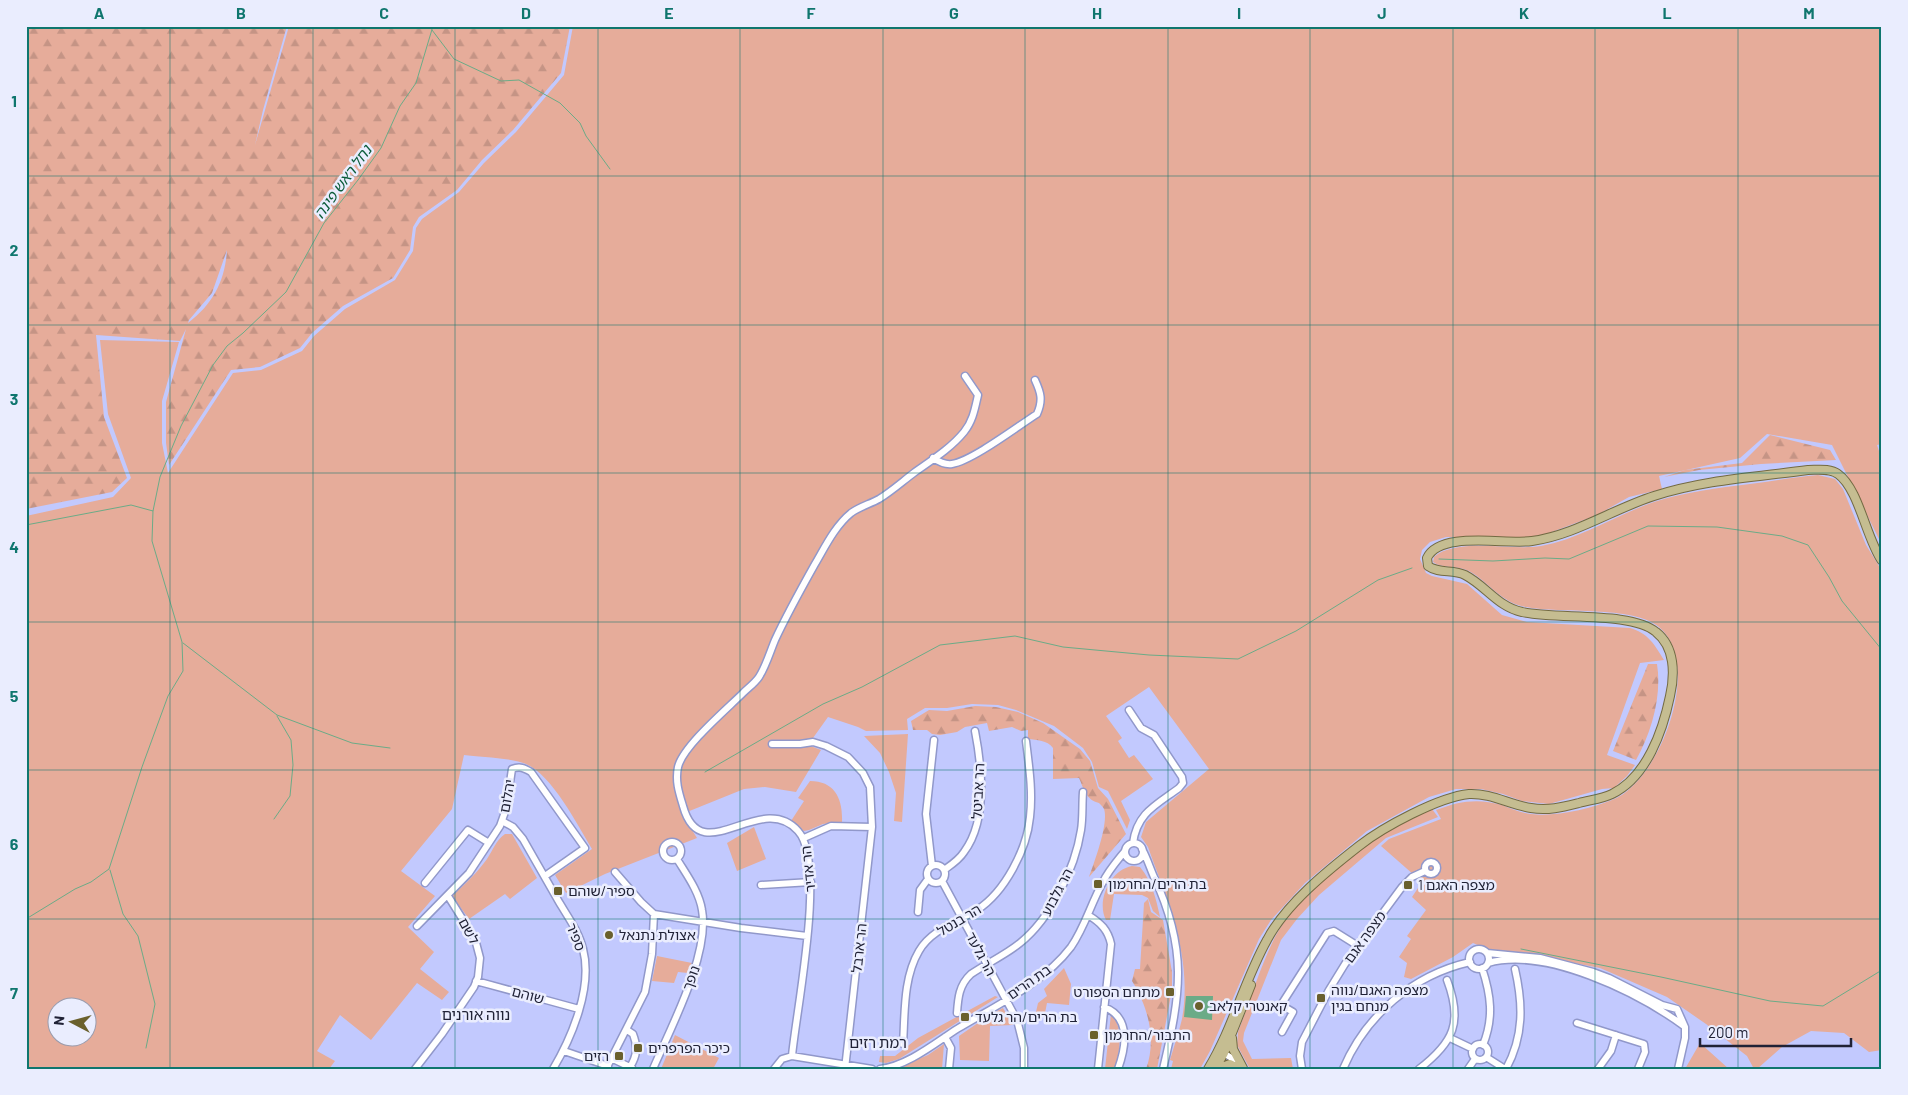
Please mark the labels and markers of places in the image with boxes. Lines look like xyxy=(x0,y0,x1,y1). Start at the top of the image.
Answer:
place label: בת הרים/החרמון xyxy=(1108,875,1207,892)
place label: מצפה האגם 1 xyxy=(1418,876,1495,893)
marker: בת הרים/החרמון xyxy=(1092,878,1104,890)
marker: מצפה האגם 1 xyxy=(1402,879,1414,891)
place label: ספיר/שוהם xyxy=(568,882,635,899)
marker: ספיר/שוהם xyxy=(552,885,564,897)
place label: אצולת נתנאל xyxy=(619,926,696,943)
marker: אצולת נתנאל xyxy=(603,929,615,941)
place label: מצפה האגם/נווה מנחם בגין xyxy=(1331,981,1428,1014)
place label: מתחם הספורט xyxy=(1074,983,1160,1000)
marker: מתחם הספורט xyxy=(1164,986,1176,998)
marker: מצפה האגם/נווה מנחם בגין xyxy=(1315,992,1327,1004)
place label: קאנטרי קלאב xyxy=(1209,997,1288,1014)
marker: קאנטרי קלאב xyxy=(1193,1000,1205,1012)
place label: בת הרים/הר גלעד xyxy=(975,1008,1078,1025)
marker: בת הרים/הר גלעד xyxy=(959,1011,971,1023)
place label: התבור/החרמון xyxy=(1104,1026,1191,1043)
marker: התבור/החרמון xyxy=(1088,1029,1100,1041)
place label: כיכר הפרפרים xyxy=(648,1039,730,1056)
marker: כיכר הפרפרים xyxy=(632,1042,644,1054)
place label: רזים xyxy=(584,1047,609,1064)
marker: רזים xyxy=(613,1050,625,1062)

